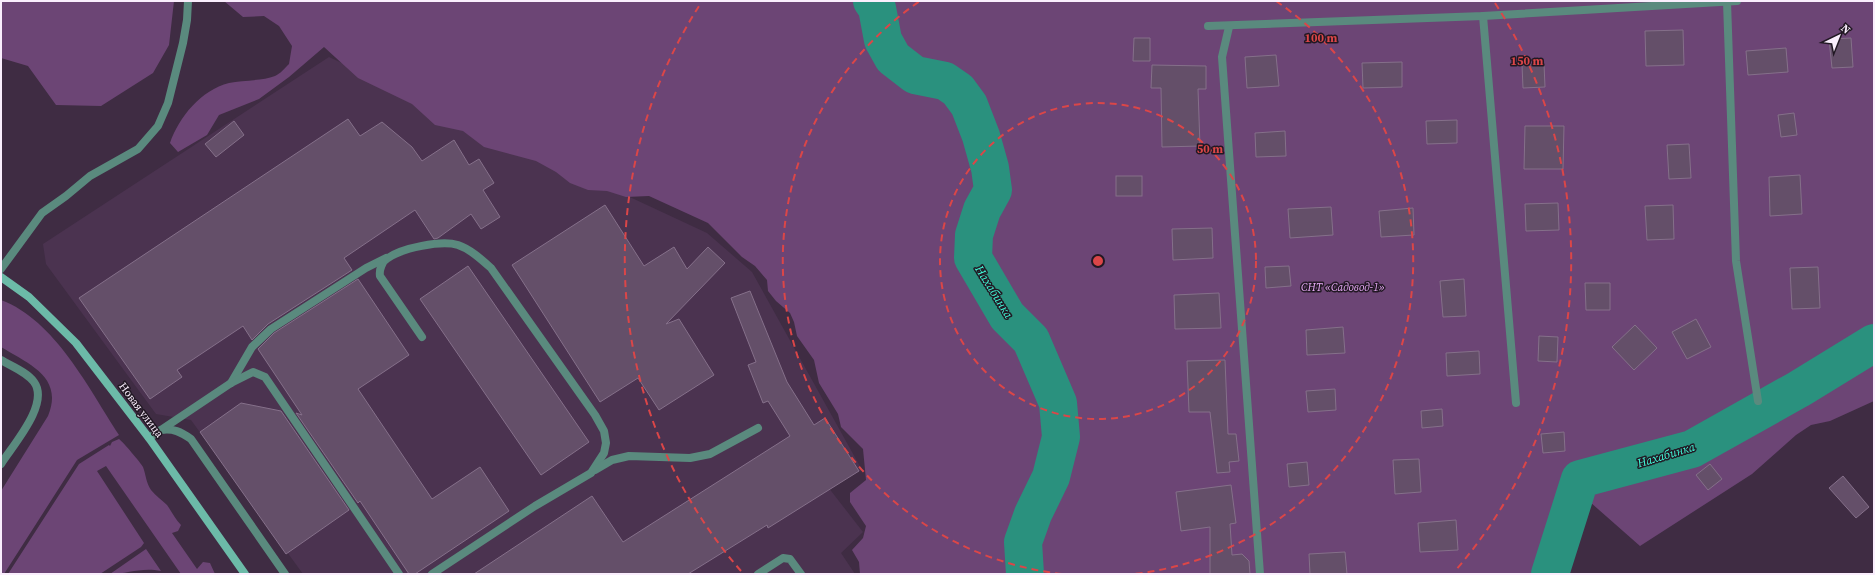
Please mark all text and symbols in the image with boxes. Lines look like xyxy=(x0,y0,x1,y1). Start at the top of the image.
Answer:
north arrow xyxy=(1819,16,1859,56)
text: N xyxy=(1837,21,1854,37)
text: 100 m xyxy=(1305,30,1338,46)
text: 150 m xyxy=(1511,53,1544,69)
text: 50 m xyxy=(1197,141,1223,157)
centre of rings xyxy=(1091,254,1105,268)
water label: Нахабинка xyxy=(971,262,1017,322)
park label: СНТ «Садовод-1» xyxy=(1301,280,1385,295)
street label: Новая улица xyxy=(115,379,167,441)
water label: Нахабинка xyxy=(1634,438,1698,472)

